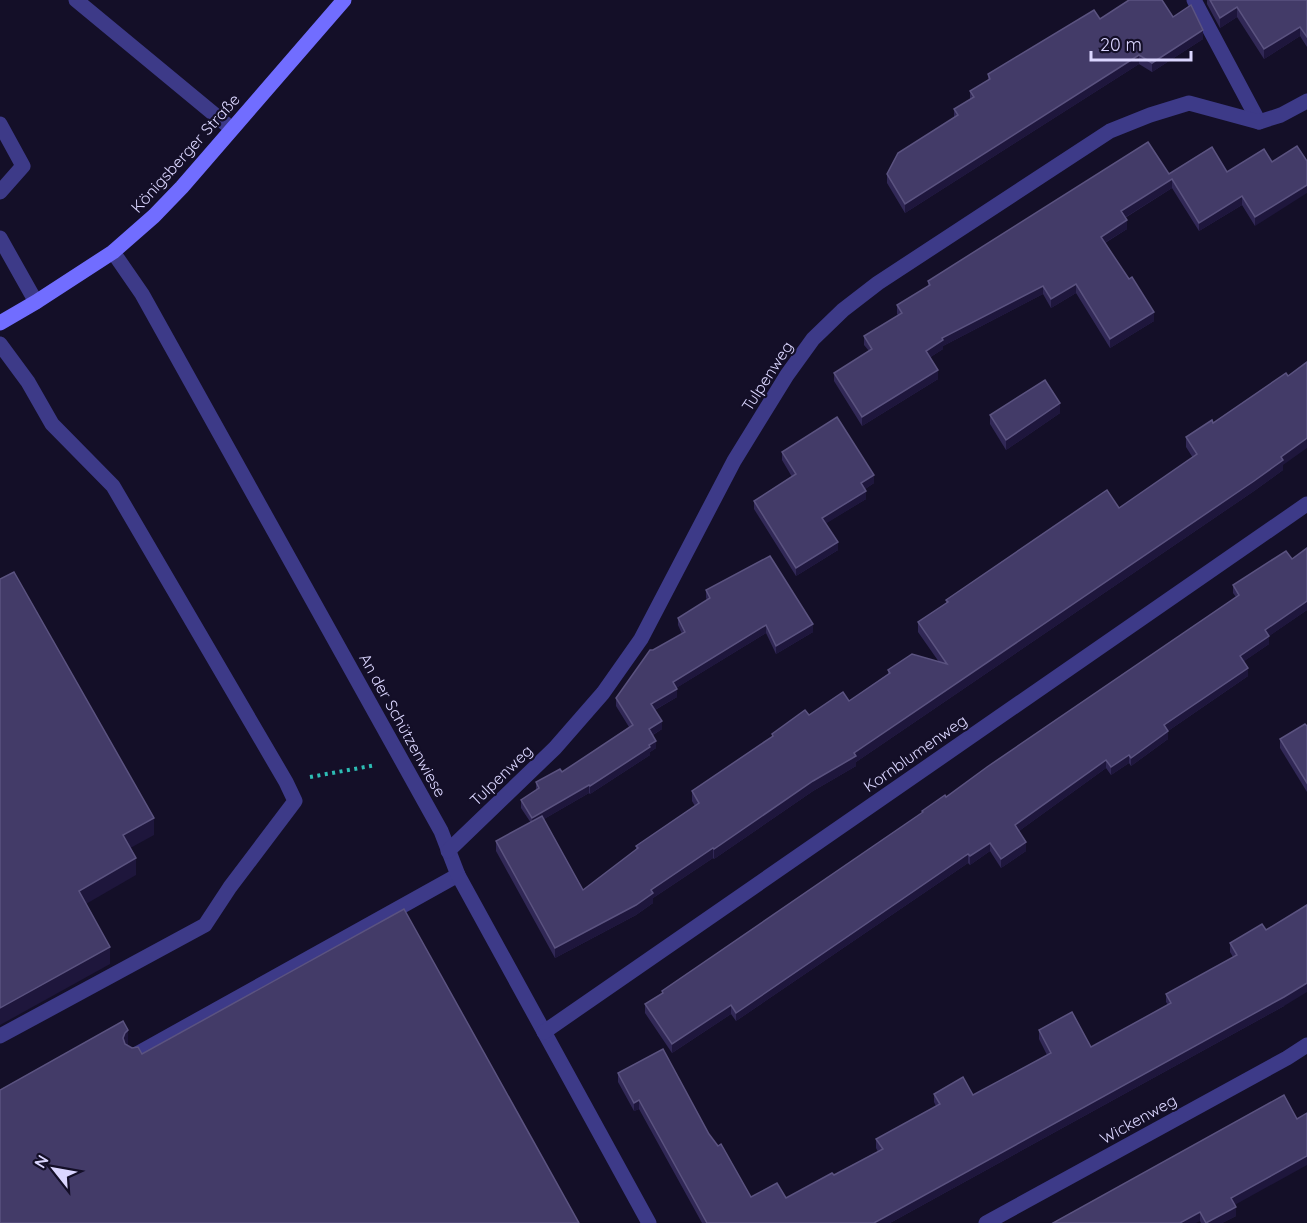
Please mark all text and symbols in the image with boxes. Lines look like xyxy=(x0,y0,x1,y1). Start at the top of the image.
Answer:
scale bar xyxy=(1091,24,1192,62)
text: 20 m xyxy=(1100,33,1142,56)
street label: Königsberger Straße xyxy=(126,89,244,217)
street label: Tulpenweg xyxy=(737,337,797,415)
street label: An der Schützenwiese xyxy=(355,650,451,800)
street label: Kornblumenweg xyxy=(859,710,971,796)
street label: Tulpenweg xyxy=(465,740,537,810)
street label: Wickenweg xyxy=(1096,1090,1180,1148)
north arrow xyxy=(24,1139,84,1199)
text: N xyxy=(30,1151,53,1171)

